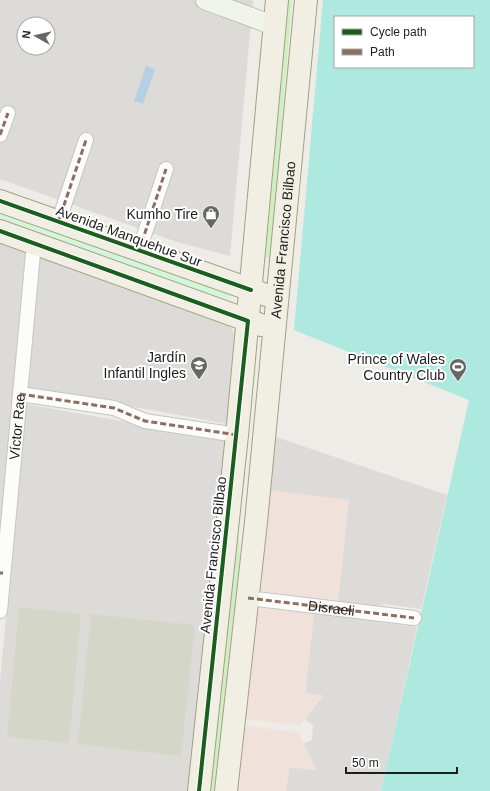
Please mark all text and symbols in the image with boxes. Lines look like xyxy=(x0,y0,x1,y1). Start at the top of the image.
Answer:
north arrow xyxy=(16,16,56,56)
legend xyxy=(334,16,474,68)
text: Cycle path xyxy=(370,25,427,39)
text: N xyxy=(20,30,33,39)
text: Path xyxy=(370,45,395,59)
street label: Avenida Francisco Bilbao xyxy=(268,160,299,319)
street label: Avenida Manquehue Sur xyxy=(54,202,204,270)
shop icon: Kumho Tire xyxy=(201,204,221,229)
place label: Kumho Tire xyxy=(126,206,198,222)
place label: Jardín Infantil Ingles xyxy=(104,349,186,381)
place label: Prince of Wales Country Club xyxy=(347,351,445,383)
school or university icon: Jardín Infantil Ingles xyxy=(189,355,209,380)
sports icon: Prince of Wales Country Club xyxy=(448,357,468,382)
street label: Víctor Rae xyxy=(6,393,28,460)
street label: Avenida Francisco Bilbao xyxy=(197,476,229,634)
street label: Disraeli xyxy=(307,597,356,619)
scale bar xyxy=(346,749,457,775)
text: 50 m xyxy=(352,756,379,770)

